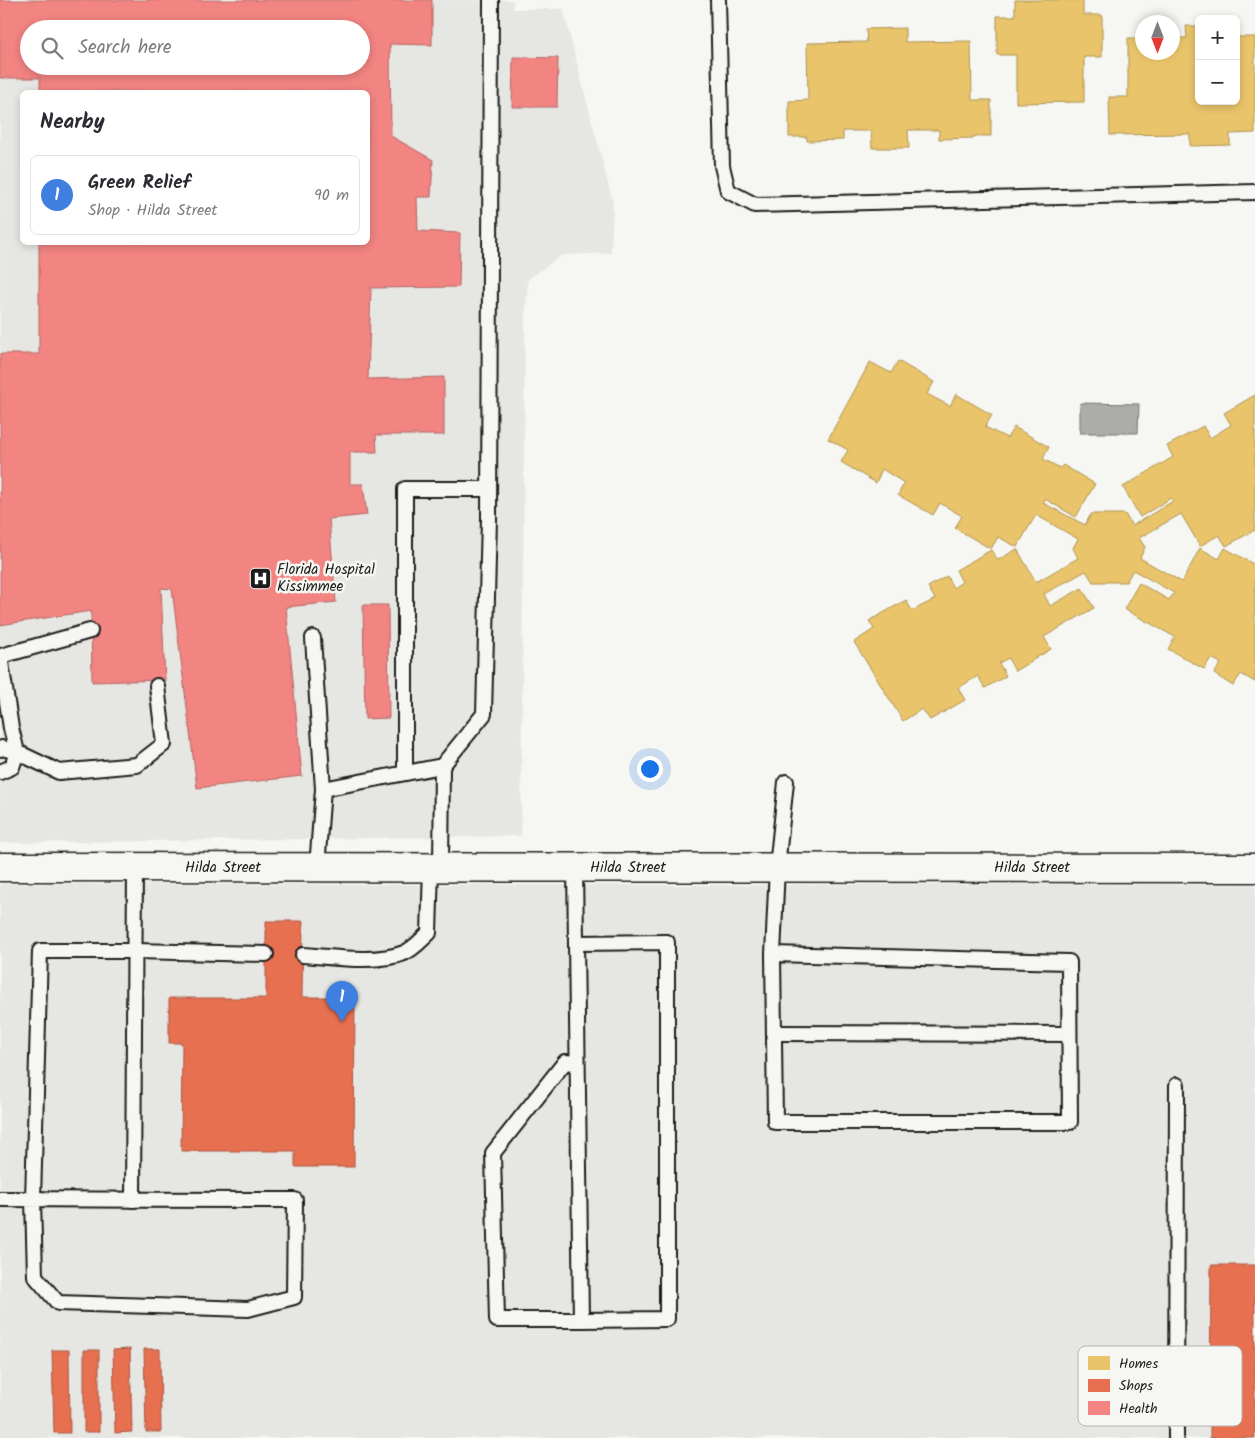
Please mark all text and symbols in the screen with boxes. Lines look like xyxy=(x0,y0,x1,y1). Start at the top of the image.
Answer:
north arrow xyxy=(1135,15,1180,60)
map controls xyxy=(1195,15,1240,105)
button: + xyxy=(1195,15,1240,60)
search box xyxy=(20,20,370,75)
text: Search here xyxy=(78,33,172,63)
icon: search xyxy=(38,34,66,62)
button: − xyxy=(1195,60,1240,105)
text: Nearby xyxy=(40,106,105,139)
text: Green Relief xyxy=(88,168,191,198)
text: 1 xyxy=(55,183,59,208)
text: 90 m xyxy=(314,183,349,208)
text: Shop · Hilda Street xyxy=(88,198,218,223)
place label: Florida Hospital Kissimmee xyxy=(277,558,375,599)
hospital icon: Florida Hospital Kissimmee xyxy=(249,566,273,590)
your location xyxy=(637,756,663,782)
street label: Hilda Street xyxy=(185,856,261,880)
street label: Hilda Street xyxy=(590,856,666,880)
street label: Hilda Street xyxy=(994,856,1070,880)
pin: 1 xyxy=(326,981,358,1022)
legend xyxy=(1078,1346,1242,1426)
text: Homes xyxy=(1119,1353,1158,1375)
text: Shops xyxy=(1119,1375,1153,1397)
text: Health xyxy=(1119,1398,1158,1420)

